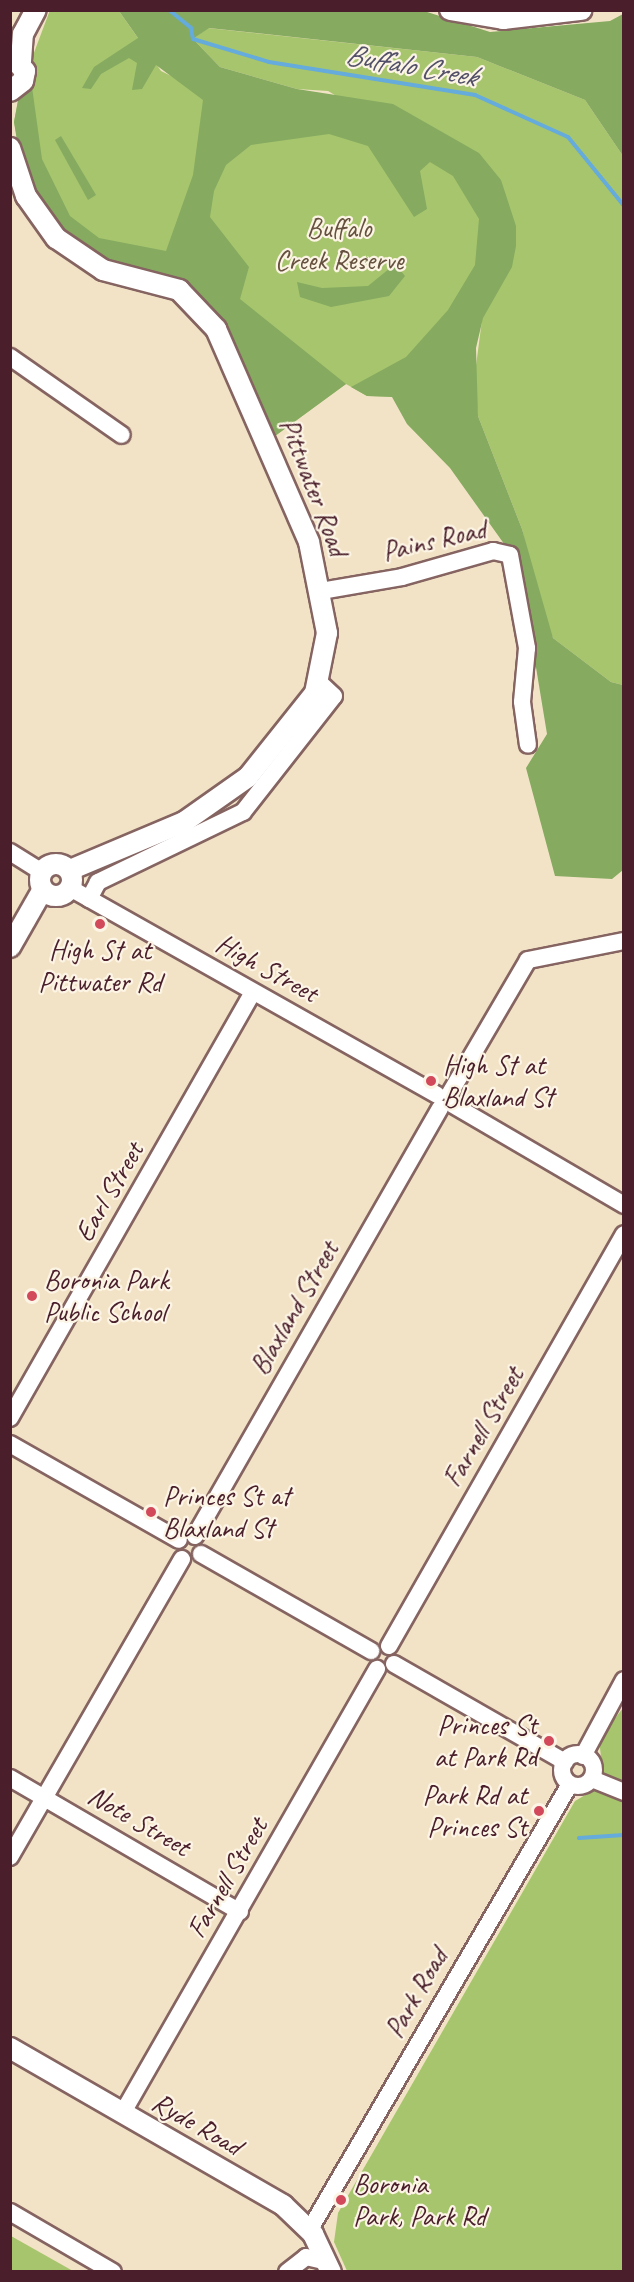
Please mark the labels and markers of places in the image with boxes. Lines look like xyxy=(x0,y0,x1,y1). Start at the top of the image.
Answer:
marker: High St at Pittwater Rd xyxy=(93,917,107,931)
place label: High St at Pittwater Rd xyxy=(38,933,162,999)
place label: High St at Blaxland St xyxy=(443,1048,554,1114)
marker: High St at Blaxland St xyxy=(424,1074,438,1088)
place label: Boronia Park Public School xyxy=(44,1263,170,1329)
marker: Boronia Park Public School xyxy=(25,1289,39,1303)
place label: Princes St at Blaxland St xyxy=(163,1479,292,1545)
marker: Princes St at Blaxland St xyxy=(144,1505,158,1519)
place label: Princes St at Park Rd xyxy=(432,1708,537,1774)
marker: Princes St at Park Rd xyxy=(542,1734,556,1748)
place label: Park Rd at Princes St xyxy=(422,1778,527,1844)
marker: Park Rd at Princes St xyxy=(532,1804,546,1818)
place label: Boronia Park, Park Rd xyxy=(353,2167,487,2233)
marker: Boronia Park, Park Rd xyxy=(334,2193,348,2207)

